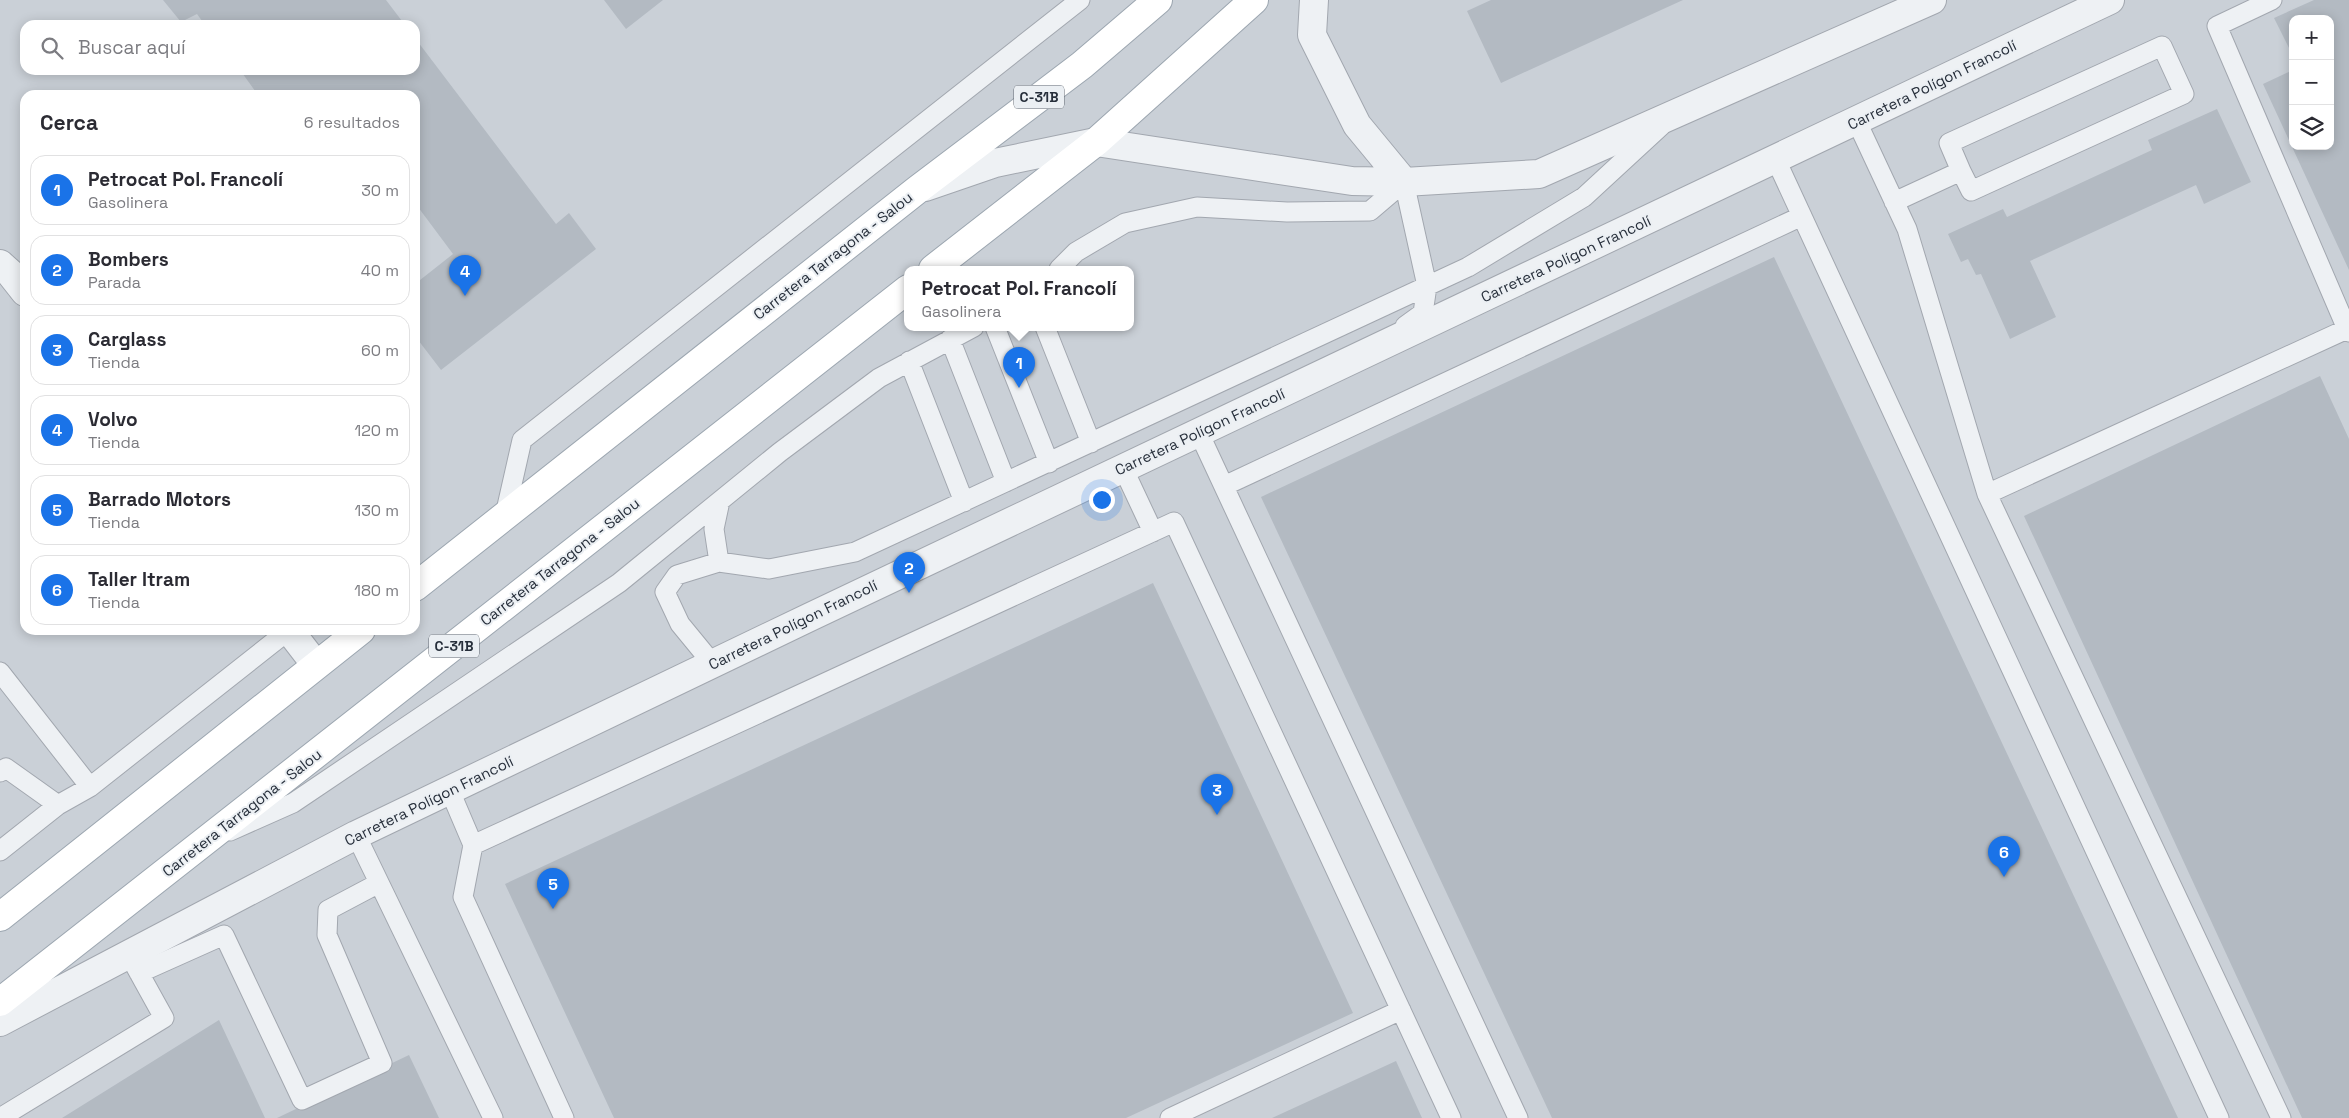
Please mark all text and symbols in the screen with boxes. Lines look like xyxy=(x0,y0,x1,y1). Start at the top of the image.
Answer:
map controls xyxy=(2289,15,2334,150)
button: + xyxy=(2289,15,2334,60)
search box xyxy=(20,20,420,75)
icon: search xyxy=(38,34,66,62)
text: Buscar aquí xyxy=(78,35,186,60)
street label: Carretera Polígon Francolí xyxy=(1844,35,2020,134)
button: − xyxy=(2289,60,2334,105)
road number: C-31B xyxy=(1014,85,1064,108)
button: layers xyxy=(2289,105,2334,150)
text: Cerca xyxy=(40,109,98,136)
text: 6 resultados xyxy=(304,112,400,133)
text: Petrocat Pol. Francolí xyxy=(88,167,283,192)
text: 1 xyxy=(53,180,61,201)
text: 30 m xyxy=(361,180,399,201)
street label: Carretera Tarragona - Salou xyxy=(749,188,916,324)
text: Gasolinera xyxy=(88,192,168,213)
street label: Carretera Polígon Francolí xyxy=(1478,211,1654,306)
text: Bombers xyxy=(88,247,169,272)
pin: 4 xyxy=(449,255,481,296)
text: 2 xyxy=(52,260,62,281)
text: 40 m xyxy=(361,260,399,281)
popup xyxy=(904,266,1134,331)
text: Parada xyxy=(88,272,141,293)
text: Petrocat Pol. Francolí xyxy=(921,276,1117,301)
text: Gasolinera xyxy=(921,301,1002,322)
text: Carglass xyxy=(88,327,166,352)
text: 3 xyxy=(52,340,62,361)
text: 60 m xyxy=(361,340,399,361)
pin: 1 xyxy=(1003,347,1035,388)
text: Tienda xyxy=(88,352,140,373)
street label: Carretera Polígon Francolí xyxy=(1112,384,1288,479)
text: Volvo xyxy=(88,407,138,432)
text: 4 xyxy=(52,420,62,441)
text: 120 m xyxy=(355,420,399,441)
text: Tienda xyxy=(88,432,140,453)
text: Barrado Motors xyxy=(88,487,231,512)
your location xyxy=(1089,487,1115,513)
street label: Carretera Tarragona - Salou xyxy=(476,494,643,630)
text: 5 xyxy=(52,500,62,521)
text: 130 m xyxy=(355,500,399,521)
text: Tienda xyxy=(88,512,140,533)
pin: 2 xyxy=(893,552,925,593)
text: Taller Itram xyxy=(88,567,190,592)
street label: Carretera Polígon Francolí xyxy=(705,575,881,674)
text: 6 xyxy=(52,580,62,601)
text: 180 m xyxy=(354,580,399,601)
text: Tienda xyxy=(88,592,140,613)
road number: C-31B xyxy=(429,634,479,658)
street label: Carretera Tarragona - Salou xyxy=(158,745,325,881)
street label: Carretera Polígon Francolí xyxy=(341,751,517,850)
pin: 3 xyxy=(1201,774,1233,815)
pin: 6 xyxy=(1988,836,2020,877)
pin: 5 xyxy=(537,868,569,909)

